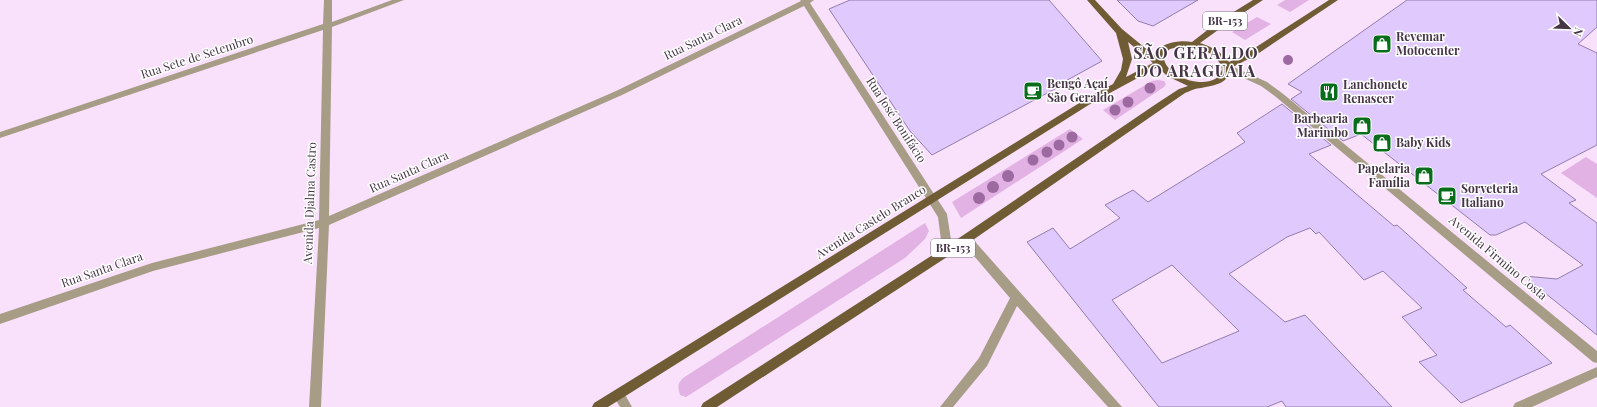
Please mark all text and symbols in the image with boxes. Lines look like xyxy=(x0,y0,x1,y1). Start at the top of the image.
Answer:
north arrow xyxy=(1549,8,1589,48)
street label: Rua Santa Clara xyxy=(661,11,744,63)
road number: BR-153 xyxy=(1203,12,1247,30)
text: N xyxy=(1570,26,1587,39)
place label: Revemar Motocenter xyxy=(1396,28,1460,58)
street label: Rua Sete de Setembro xyxy=(138,30,255,82)
shop icon: Revemar Motocenter xyxy=(1371,33,1393,55)
district label: SÃO GERALDO DO ARAGUAIA xyxy=(1133,42,1259,81)
street label: Rua José Bonifácio xyxy=(863,74,931,166)
place label: Bengô Açaí São Geraldo xyxy=(1047,75,1114,105)
place label: Lanchonete Renascer xyxy=(1343,76,1408,106)
cafe icon: Bengô Açaí São Geraldo xyxy=(1022,80,1044,102)
restaurant icon: Lanchonete Renascer xyxy=(1318,81,1340,103)
place label: Barbearia Marimbo xyxy=(1293,110,1349,140)
shop icon: Barbearia Marimbo xyxy=(1351,115,1373,137)
shop icon: Baby Kids xyxy=(1371,132,1393,154)
place label: Baby Kids xyxy=(1396,134,1451,150)
street label: Avenida Djalma Castro xyxy=(299,141,319,265)
street label: Rua Santa Clara xyxy=(366,146,451,196)
place label: Papelaria Família xyxy=(1357,160,1411,190)
shop icon: Papelaria Família xyxy=(1413,165,1435,187)
place label: Sorveteria Italiano xyxy=(1461,180,1519,210)
street label: Avenida Castelo Branco xyxy=(812,181,929,262)
cafe icon: Sorveteria Italiano xyxy=(1436,185,1458,207)
street label: Avenida Firmino Costa xyxy=(1446,211,1551,303)
road number: BR-153 xyxy=(931,239,975,257)
street label: Rua Santa Clara xyxy=(59,248,145,290)

